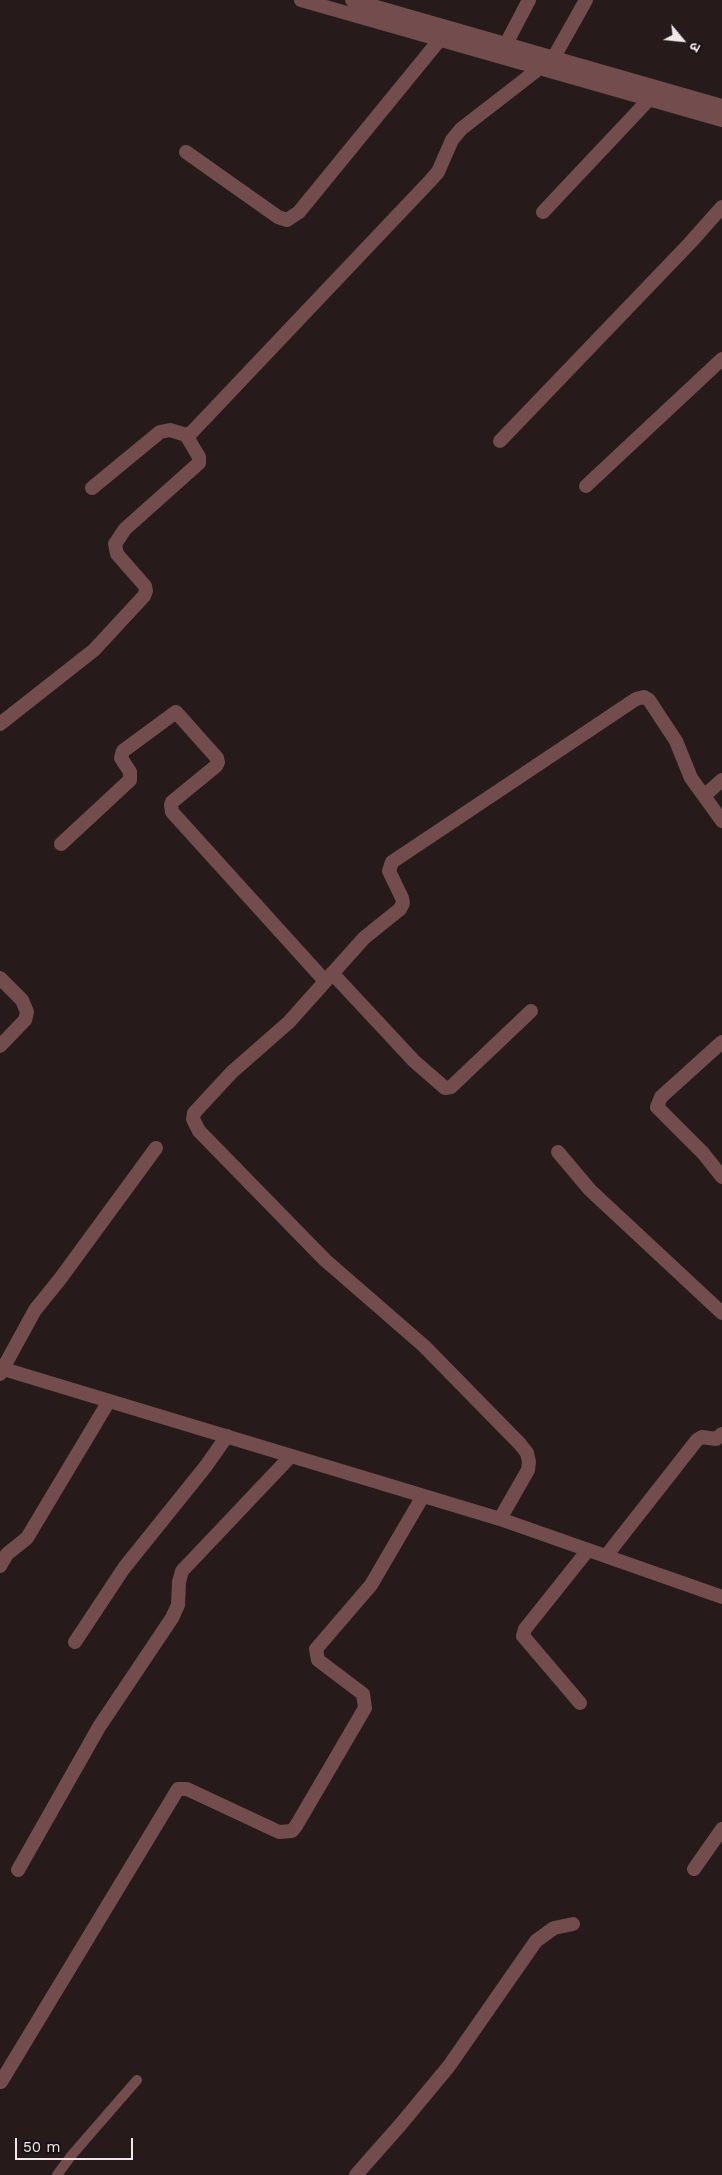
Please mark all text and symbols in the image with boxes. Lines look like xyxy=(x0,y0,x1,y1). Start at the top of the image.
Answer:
north arrow xyxy=(657,15,707,65)
text: उ xyxy=(686,40,704,54)
scale bar xyxy=(18,2128,135,2160)
text: 50 m xyxy=(23,2138,60,2156)

